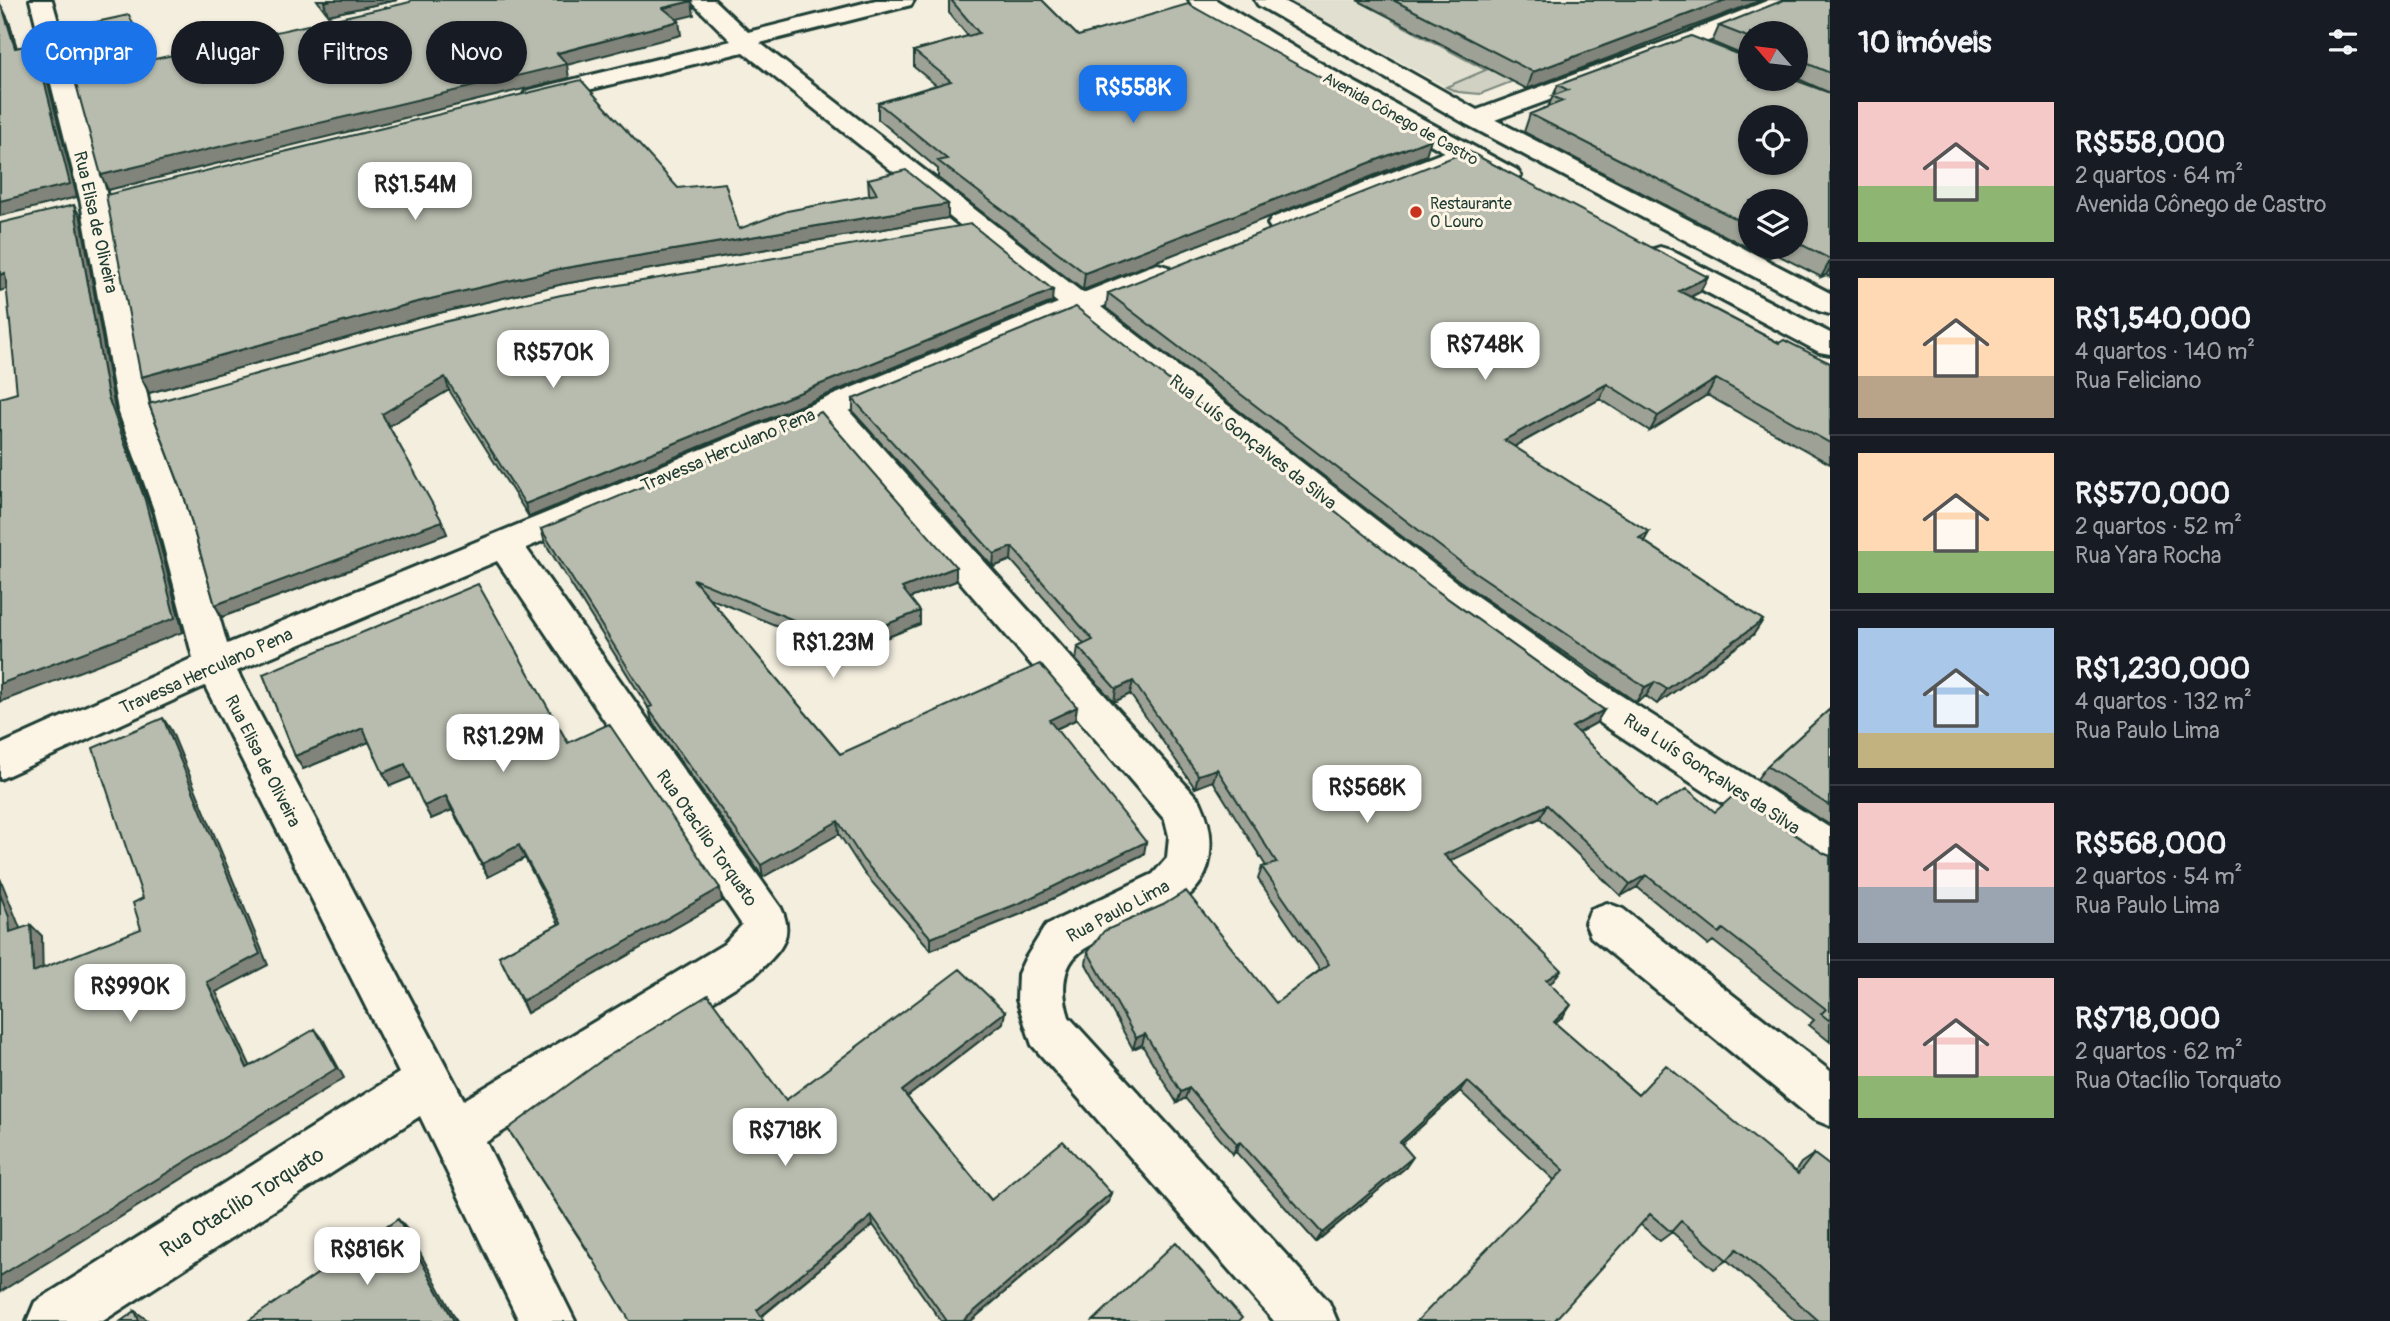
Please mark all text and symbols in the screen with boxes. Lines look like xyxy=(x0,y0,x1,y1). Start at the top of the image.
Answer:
chip: Comprar xyxy=(21,21,157,84)
chip: Alugar xyxy=(171,21,284,84)
chip: Filtros xyxy=(298,21,412,84)
chip: Novo xyxy=(426,21,527,84)
north arrow xyxy=(1738,21,1808,91)
map controls xyxy=(1738,21,1808,259)
icon: filters xyxy=(2324,23,2362,61)
text: 10 imóveis xyxy=(1858,24,1991,61)
pin: R$558K xyxy=(1076,66,1190,125)
street label: Avenida Cônego de Castro xyxy=(1319,68,1482,170)
text: R$558K xyxy=(1095,73,1171,102)
button: locate xyxy=(1738,105,1808,175)
text: R$558,000 xyxy=(2075,124,2225,161)
icon: home xyxy=(1914,130,1998,214)
street label: Rua Elisa de Oliveira xyxy=(68,149,123,295)
text: 2 quartos · 64 m² xyxy=(2075,161,2243,190)
pin: R$1.54M xyxy=(350,162,480,222)
text: R$1.54M xyxy=(374,170,456,199)
button: layers xyxy=(1738,189,1808,259)
text: Avenida Cônego de Castro xyxy=(2075,190,2326,219)
place label: Restaurante O Louro xyxy=(1430,194,1512,232)
marker: Restaurante O Louro xyxy=(1408,204,1424,220)
text: R$1,540,000 xyxy=(2075,300,2251,337)
icon: home xyxy=(1914,306,1998,390)
pin: R$748K xyxy=(1428,322,1542,382)
pin: R$570K xyxy=(496,330,610,390)
text: R$748K xyxy=(1447,330,1523,359)
text: 4 quartos · 140 m² xyxy=(2075,337,2255,366)
text: R$570K xyxy=(513,338,593,367)
text: Rua Feliciano xyxy=(2075,366,2201,395)
street label: Rua Luís Gonçalves da Silva xyxy=(1164,370,1341,515)
street label: Travessa Herculano Pena xyxy=(638,403,819,498)
text: R$570,000 xyxy=(2075,475,2230,512)
icon: home xyxy=(1914,481,1998,565)
text: 2 quartos · 52 m² xyxy=(2075,512,2242,541)
text: Rua Yara Rocha xyxy=(2075,541,2221,570)
pin: R$1.23M xyxy=(768,620,898,680)
street label: Travessa Herculano Pena xyxy=(116,623,296,720)
text: R$1.23M xyxy=(792,628,874,657)
text: R$1,230,000 xyxy=(2075,650,2250,687)
icon: home xyxy=(1914,656,1998,740)
text: 4 quartos · 132 m² xyxy=(2075,687,2252,716)
street label: Rua Elisa de Oliveira xyxy=(219,691,306,831)
street label: Rua Luís Gonçalves da Silva xyxy=(1619,709,1804,840)
pin: R$1.29M xyxy=(438,714,568,774)
text: Rua Paulo Lima xyxy=(2075,716,2220,745)
text: R$1.29M xyxy=(462,722,544,751)
street label: Rua Otacílio Torquato xyxy=(651,766,763,911)
pin: R$568K xyxy=(1310,766,1424,825)
text: R$568K xyxy=(1328,773,1406,802)
text: R$568,000 xyxy=(2075,825,2227,862)
icon: home xyxy=(1914,831,1998,915)
text: 2 quartos · 54 m² xyxy=(2075,862,2243,891)
street label: Rua Paulo Lima xyxy=(1063,875,1174,948)
text: Rua Paulo Lima xyxy=(2075,891,2220,920)
pin: R$990K xyxy=(73,964,187,1024)
text: R$990K xyxy=(90,972,170,1001)
text: R$718,000 xyxy=(2075,1000,2220,1037)
icon: home xyxy=(1914,1006,1998,1090)
text: 2 quartos · 62 m² xyxy=(2075,1037,2243,1066)
text: Rua Otacílio Torquato xyxy=(2075,1066,2281,1095)
pin: R$718K xyxy=(728,1108,842,1168)
text: R$718K xyxy=(749,1116,821,1145)
street label: Rua Otacílio Torquato xyxy=(155,1141,329,1264)
pin: R$816K xyxy=(310,1228,424,1287)
text: R$816K xyxy=(330,1235,404,1264)

